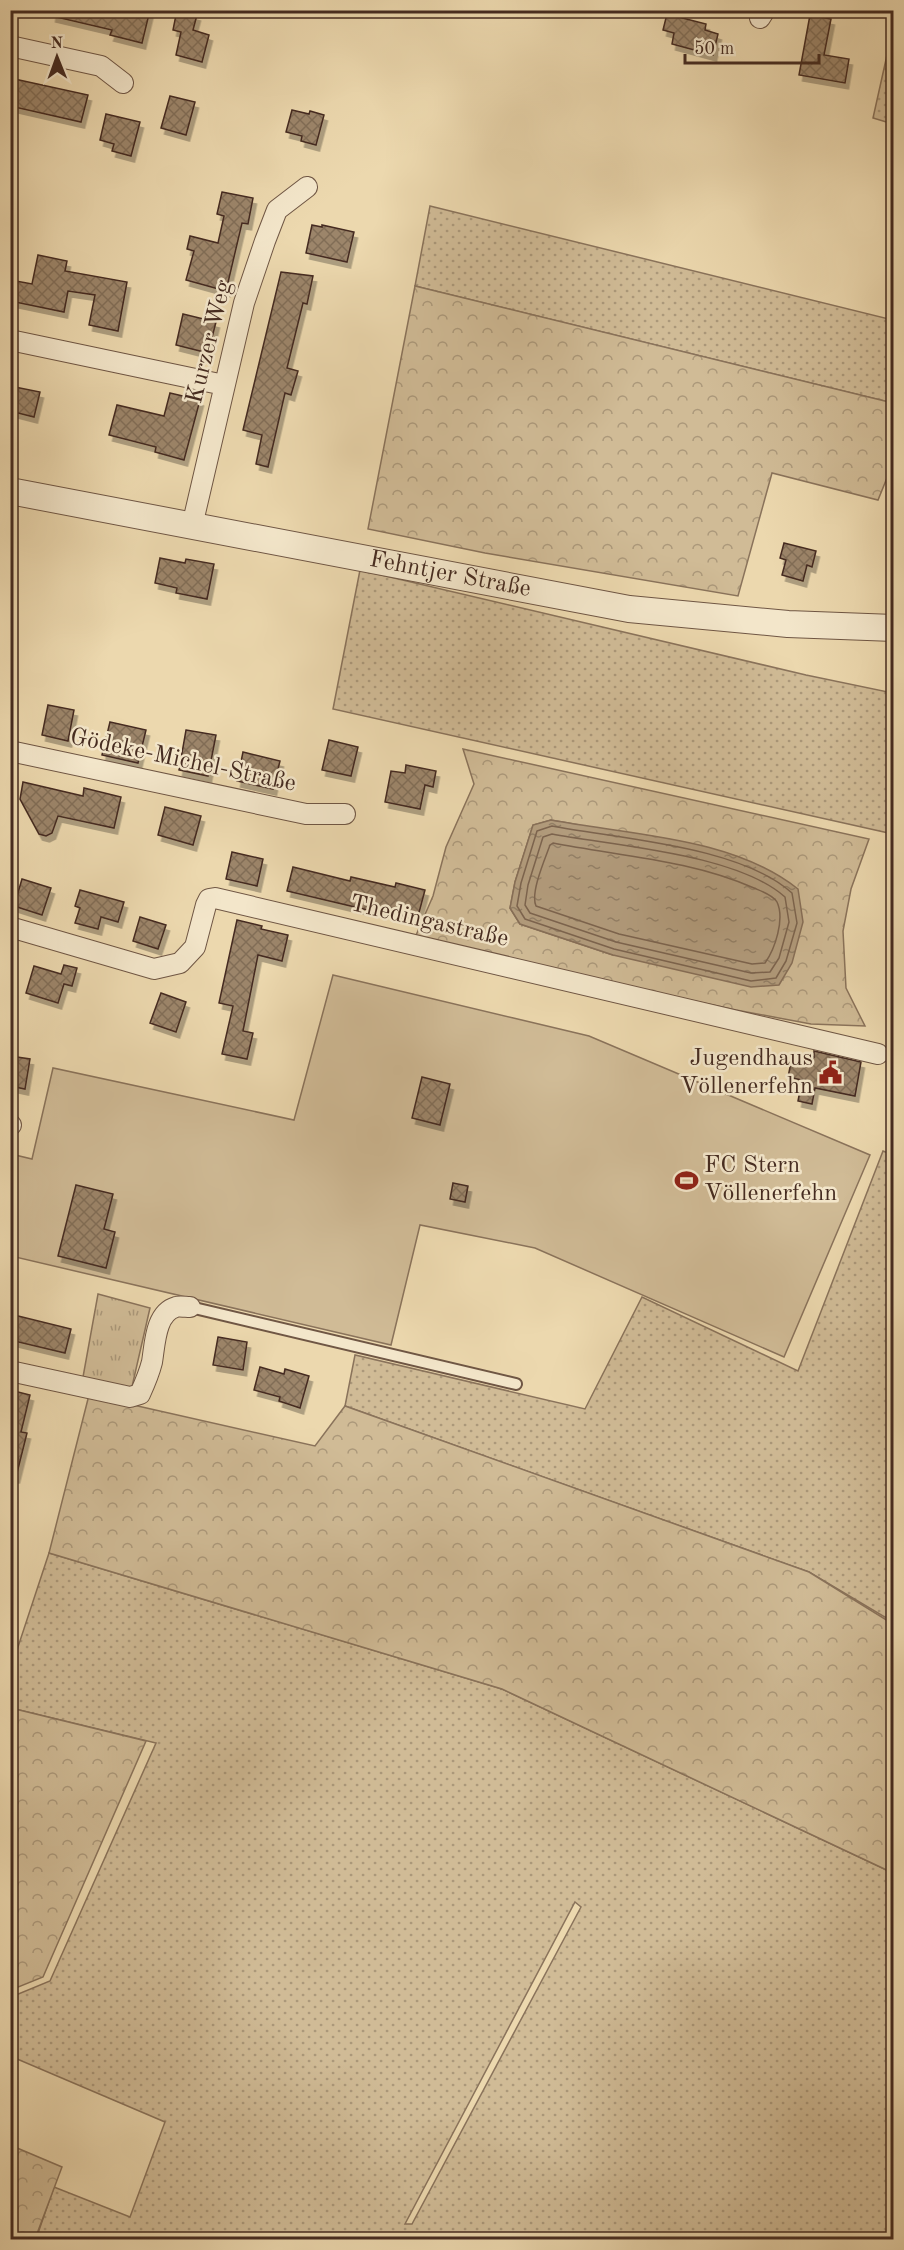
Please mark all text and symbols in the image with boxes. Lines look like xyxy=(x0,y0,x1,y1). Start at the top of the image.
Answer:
north arrow xyxy=(27,27,87,87)
scale bar xyxy=(685,27,818,65)
text: N xyxy=(51,36,64,52)
text: 50 m xyxy=(694,40,734,58)
street label: Kurzer Weg xyxy=(183,278,237,406)
street label: Fehntjer Straße xyxy=(367,548,533,602)
street label: Gödeke-Michel-Straße xyxy=(68,725,298,797)
street label: Thedingastraße xyxy=(347,892,511,952)
place label: Jugendhaus Völlenerfehn xyxy=(680,1047,813,1099)
public building icon: Jugendhaus Völlenerfehn xyxy=(818,1060,844,1086)
place label: FC Stern Völlenerfehn xyxy=(704,1154,837,1206)
sports icon: FC Stern Völlenerfehn xyxy=(673,1167,699,1193)

